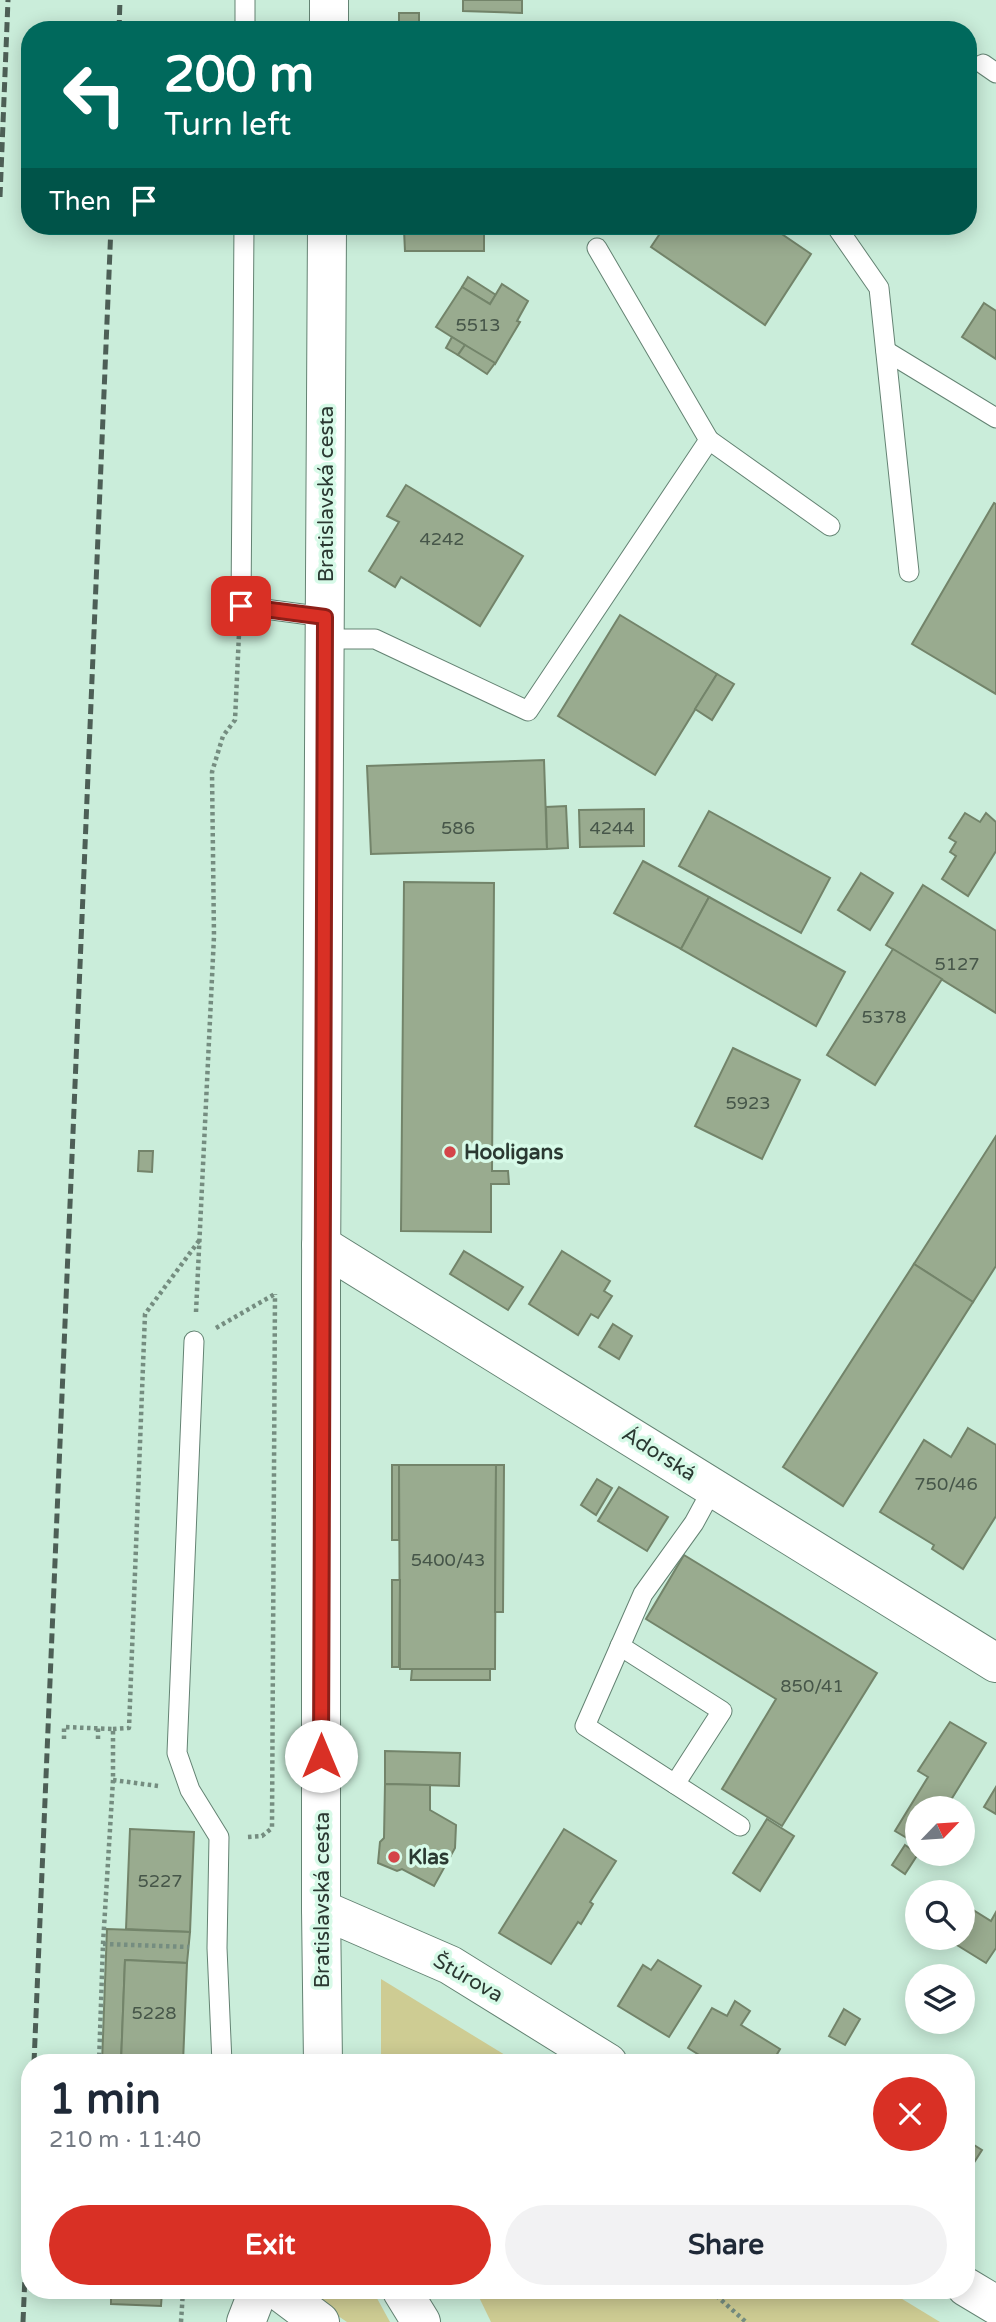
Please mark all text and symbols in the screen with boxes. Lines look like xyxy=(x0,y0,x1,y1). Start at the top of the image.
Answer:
text: 200 m xyxy=(164,46,314,105)
icon: left xyxy=(49,49,140,140)
text: Turn left xyxy=(164,106,291,144)
icon: arrive xyxy=(125,182,163,220)
text: Then xyxy=(49,186,111,217)
house number: 5513 xyxy=(455,314,501,336)
street label: Bratislavská cesta xyxy=(314,406,339,582)
house number: 4242 xyxy=(419,528,465,550)
pin xyxy=(211,576,271,636)
icon: arrive xyxy=(222,587,260,625)
house number: 586 xyxy=(441,817,475,839)
house number: 4244 xyxy=(589,817,635,839)
house number: 5127 xyxy=(934,953,980,975)
house number: 5378 xyxy=(861,1006,907,1028)
house number: 5923 xyxy=(725,1092,771,1114)
place label: Hooligans xyxy=(464,1140,563,1165)
marker: Hooligans xyxy=(442,1144,458,1160)
street label: Ádorská xyxy=(617,1422,701,1486)
house number: 750/46 xyxy=(914,1473,978,1495)
house number: 5400/43 xyxy=(411,1549,485,1571)
house number: 850/41 xyxy=(780,1675,844,1697)
position arrow xyxy=(284,1719,358,1793)
north arrow xyxy=(905,1796,975,1866)
map controls xyxy=(905,1796,975,2034)
street label: Bratislavská cesta xyxy=(310,1812,335,1988)
place label: Klas xyxy=(408,1845,449,1870)
marker: Klas xyxy=(386,1849,402,1865)
house number: 5227 xyxy=(137,1870,183,1892)
button: search xyxy=(905,1880,975,1950)
street label: Štúrova xyxy=(429,1948,507,2008)
button: layers xyxy=(905,1964,975,2034)
house number: 5228 xyxy=(131,2002,177,2024)
text: 1 min xyxy=(49,2074,161,2125)
button: close xyxy=(873,2077,947,2151)
text: 210 m · 11:40 xyxy=(49,2126,201,2154)
button: Exit xyxy=(49,2205,491,2285)
button: Share xyxy=(505,2205,947,2285)

